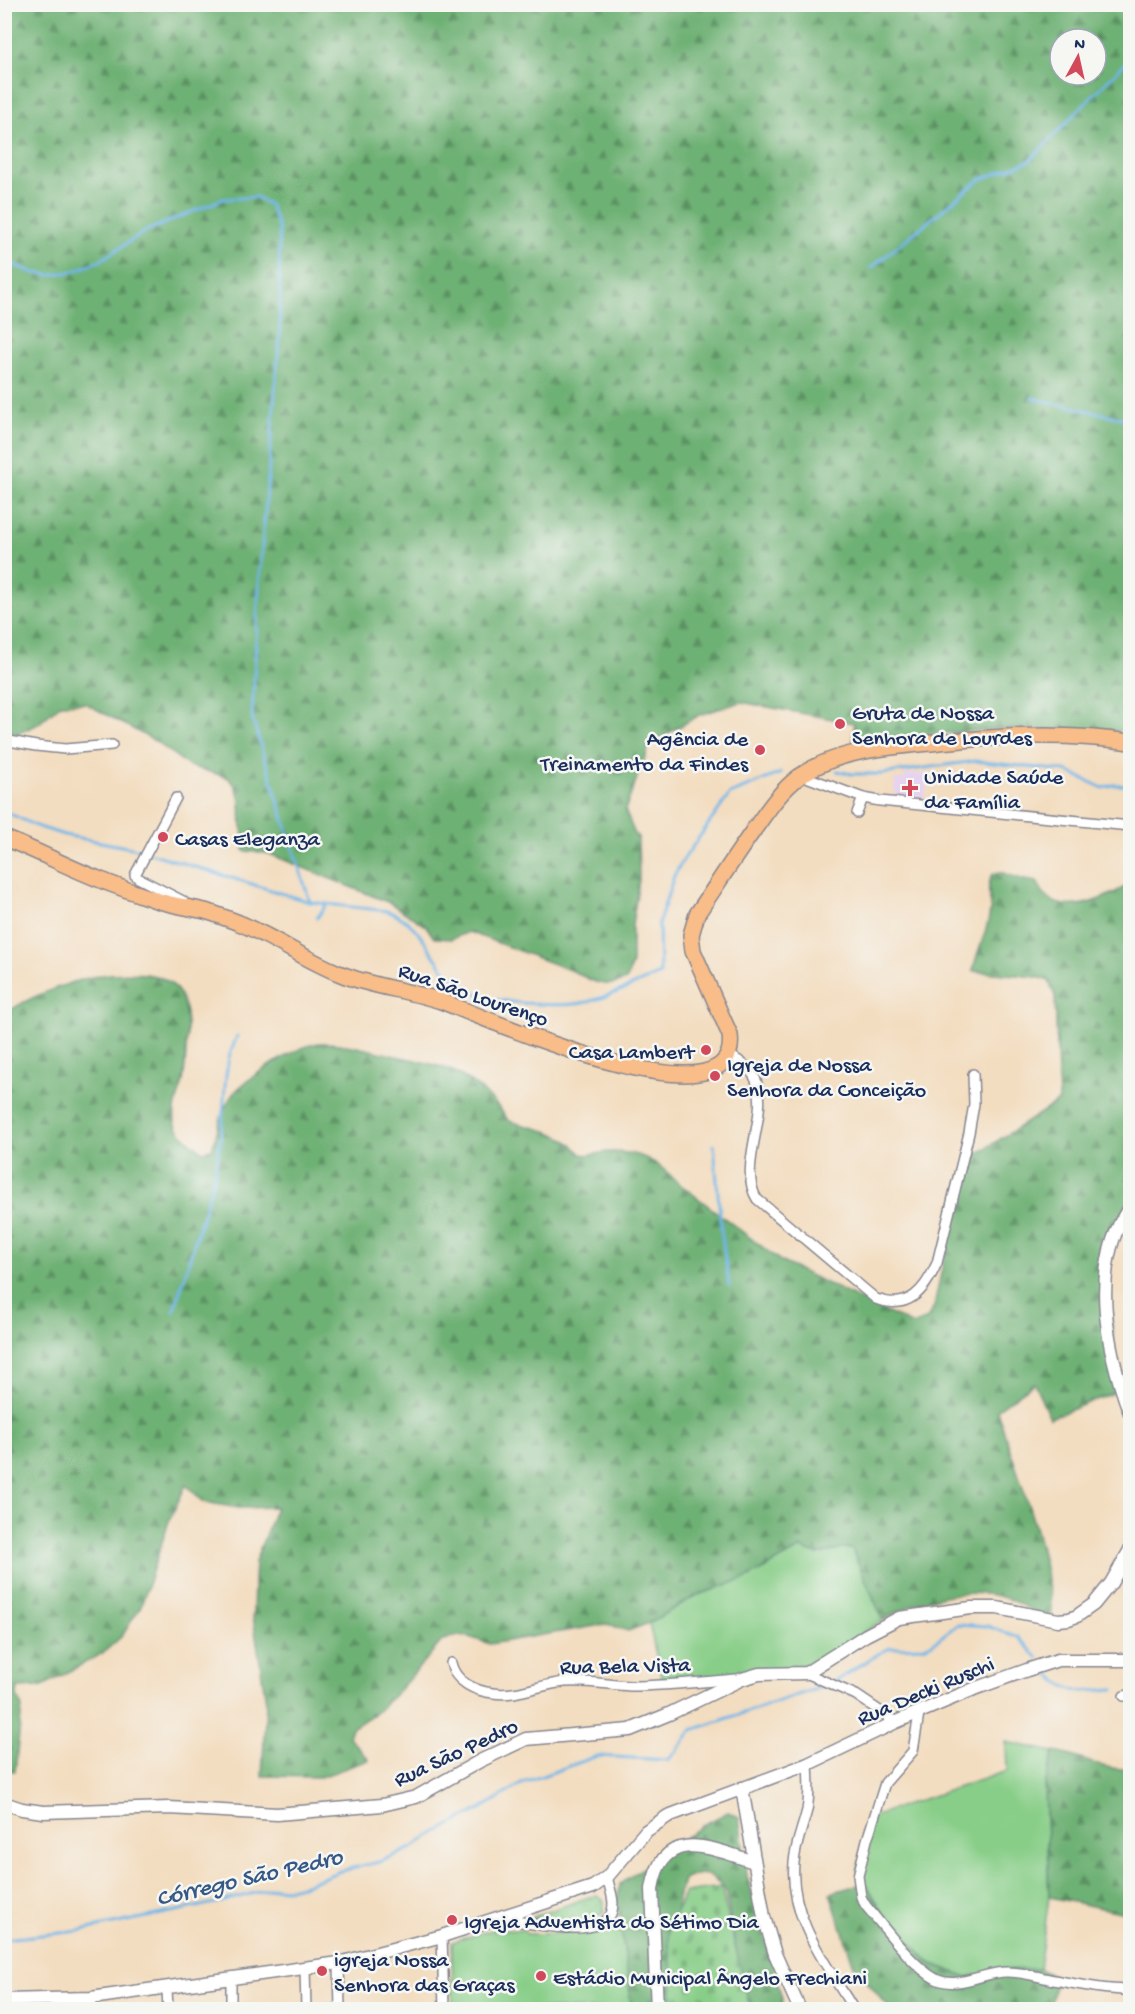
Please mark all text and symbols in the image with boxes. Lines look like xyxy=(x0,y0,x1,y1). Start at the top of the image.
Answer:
north arrow xyxy=(1048,27,1108,87)
text: N xyxy=(1073,35,1087,56)
place label: Gruta de Nossa Senhora de Lourdes xyxy=(852,702,1033,753)
marker: Gruta de Nossa Senhora de Lourdes xyxy=(833,717,847,731)
place label: Agência de Treinamento da Findes xyxy=(539,728,749,779)
marker: Agência de Treinamento da Findes xyxy=(753,743,767,757)
place label: Unidade Saúde da Família xyxy=(924,766,1064,817)
marker: Unidade Saúde da Família xyxy=(901,779,919,797)
place label: Casas Eleganza xyxy=(175,828,321,854)
marker: Casas Eleganza xyxy=(156,830,170,844)
street label: Rua São Lourenço xyxy=(394,959,551,1035)
place label: Casa Lambert xyxy=(569,1041,696,1067)
marker: Casa Lambert xyxy=(699,1043,713,1057)
place label: Igreja de Nossa Senhora da Conceição xyxy=(727,1054,926,1105)
marker: Igreja de Nossa Senhora da Conceição xyxy=(708,1069,722,1083)
street label: Rua Decki Ruschi xyxy=(854,1652,999,1733)
street label: Rua Bela Vista xyxy=(560,1654,691,1682)
street label: Rua São Pedro xyxy=(391,1715,523,1795)
water label: Córrego São Pedro xyxy=(154,1844,347,1915)
place label: Igreja Adventista do Sétimo Dia xyxy=(464,1911,760,1937)
marker: Igreja Adventista do Sétimo Dia xyxy=(445,1913,459,1927)
place label: igreja Nossa Senhora das Graças xyxy=(334,1949,515,2000)
marker: igreja Nossa Senhora das Graças xyxy=(315,1964,329,1978)
place label: Estádio Municipal Ângelo Frechiani xyxy=(553,1967,867,1993)
marker: Estádio Municipal Ângelo Frechiani xyxy=(534,1969,548,1983)

